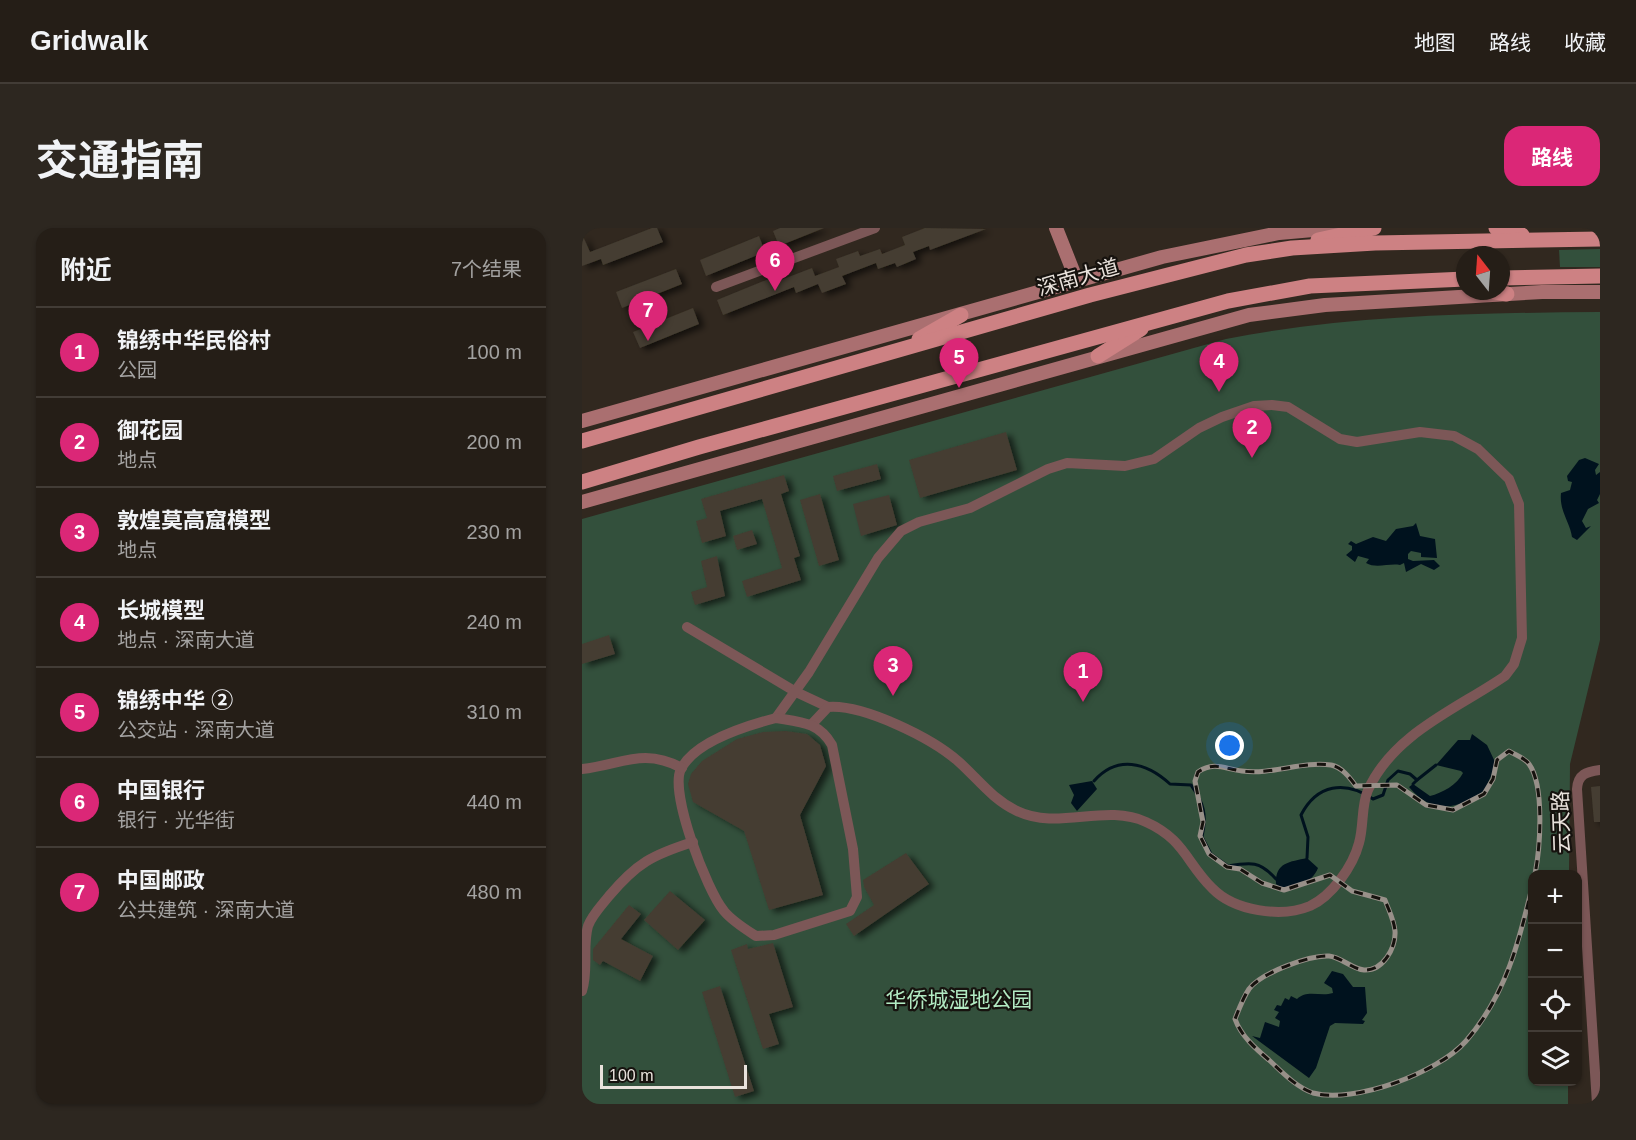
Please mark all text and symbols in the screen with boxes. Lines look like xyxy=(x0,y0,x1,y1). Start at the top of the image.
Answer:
text: Gridwalk xyxy=(30,25,148,56)
text: 地图 xyxy=(1414,31,1456,54)
text: 路线 xyxy=(1489,31,1531,54)
text: 收藏 xyxy=(1564,31,1606,54)
button: 路线 xyxy=(1504,126,1600,186)
text: 交通指南 xyxy=(36,137,204,184)
pin: 6 xyxy=(756,242,794,291)
north arrow xyxy=(1456,246,1510,300)
street label: 深南大道 xyxy=(1034,254,1122,300)
text: 附近 xyxy=(60,255,112,285)
text: 7个结果 xyxy=(451,258,522,280)
pin: 7 xyxy=(628,291,668,341)
text: 锦绣中华民俗村 xyxy=(117,328,271,353)
pin: 5 xyxy=(940,338,979,388)
text: 1 xyxy=(74,341,85,363)
text: 100 m xyxy=(466,341,522,363)
pin: 4 xyxy=(1200,342,1238,392)
text: 公园 xyxy=(117,359,157,381)
pin: 2 xyxy=(1232,408,1272,458)
text: 御花园 xyxy=(117,418,183,443)
text: 2 xyxy=(74,431,85,453)
text: 200 m xyxy=(466,431,522,453)
text: 地点 xyxy=(117,449,157,471)
text: 敦煌莫高窟模型 xyxy=(117,508,271,533)
text: 3 xyxy=(74,521,85,543)
text: 230 m xyxy=(466,521,522,543)
text: 地点 xyxy=(117,539,157,561)
text: 长城模型 xyxy=(117,598,205,623)
text: 4 xyxy=(74,611,85,633)
text: 240 m xyxy=(466,611,522,633)
text: 地点 · 深南大道 xyxy=(117,629,255,651)
pin: 3 xyxy=(874,646,912,696)
pin: 1 xyxy=(1064,652,1102,702)
text: 锦绣中华 ② xyxy=(117,688,233,713)
text: 5 xyxy=(74,701,85,723)
text: 310 m xyxy=(466,701,522,723)
text: 公交站 · 深南大道 xyxy=(117,719,275,741)
your location xyxy=(1215,731,1244,760)
text: 中国银行 xyxy=(117,778,205,803)
street label: 云天路 xyxy=(1548,790,1574,854)
text: 6 xyxy=(74,791,85,813)
text: 440 m xyxy=(466,791,522,813)
text: 银行 · 光华街 xyxy=(117,809,235,831)
text: 中国邮政 xyxy=(117,868,205,893)
map controls xyxy=(1528,870,1582,1086)
button: + xyxy=(1528,870,1582,924)
text: 7 xyxy=(74,881,85,903)
text: 480 m xyxy=(466,881,522,903)
text: 公共建筑 · 深南大道 xyxy=(117,899,295,921)
button: − xyxy=(1528,924,1582,978)
button: locate xyxy=(1528,978,1582,1032)
park label: 华侨城湿地公园 xyxy=(886,988,1033,1011)
button: layers xyxy=(1528,1032,1582,1086)
scale bar xyxy=(600,1062,747,1090)
text: 100 m xyxy=(609,1067,653,1084)

